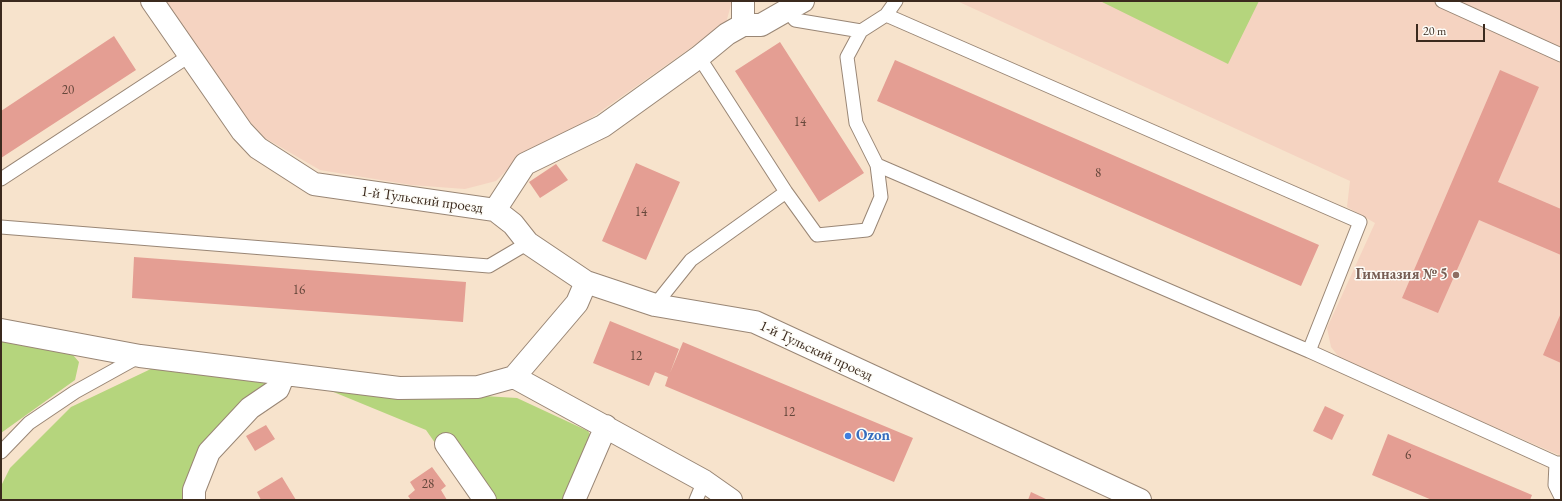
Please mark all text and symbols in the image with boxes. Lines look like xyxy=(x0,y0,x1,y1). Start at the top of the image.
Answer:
scale bar xyxy=(1418,16,1487,42)
text: 20 m xyxy=(1423,23,1446,39)
house number: 20 xyxy=(62,82,74,98)
house number: 14 xyxy=(794,114,806,130)
house number: 8 xyxy=(1095,165,1101,181)
street label: 1-й Тульский проезд xyxy=(360,183,484,217)
house number: 14 xyxy=(635,204,647,220)
place label: Гимназия № 5 xyxy=(1355,266,1448,284)
marker: Гимназия № 5 xyxy=(1451,270,1461,280)
house number: 16 xyxy=(293,282,305,298)
street label: 1-й Тульский проезд xyxy=(756,317,876,385)
house number: 12 xyxy=(630,348,642,364)
house number: 12 xyxy=(783,404,795,420)
place label: Ozon xyxy=(856,427,890,445)
marker: Ozon xyxy=(843,431,853,441)
house number: 6 xyxy=(1405,447,1411,463)
house number: 28 xyxy=(422,476,434,492)

